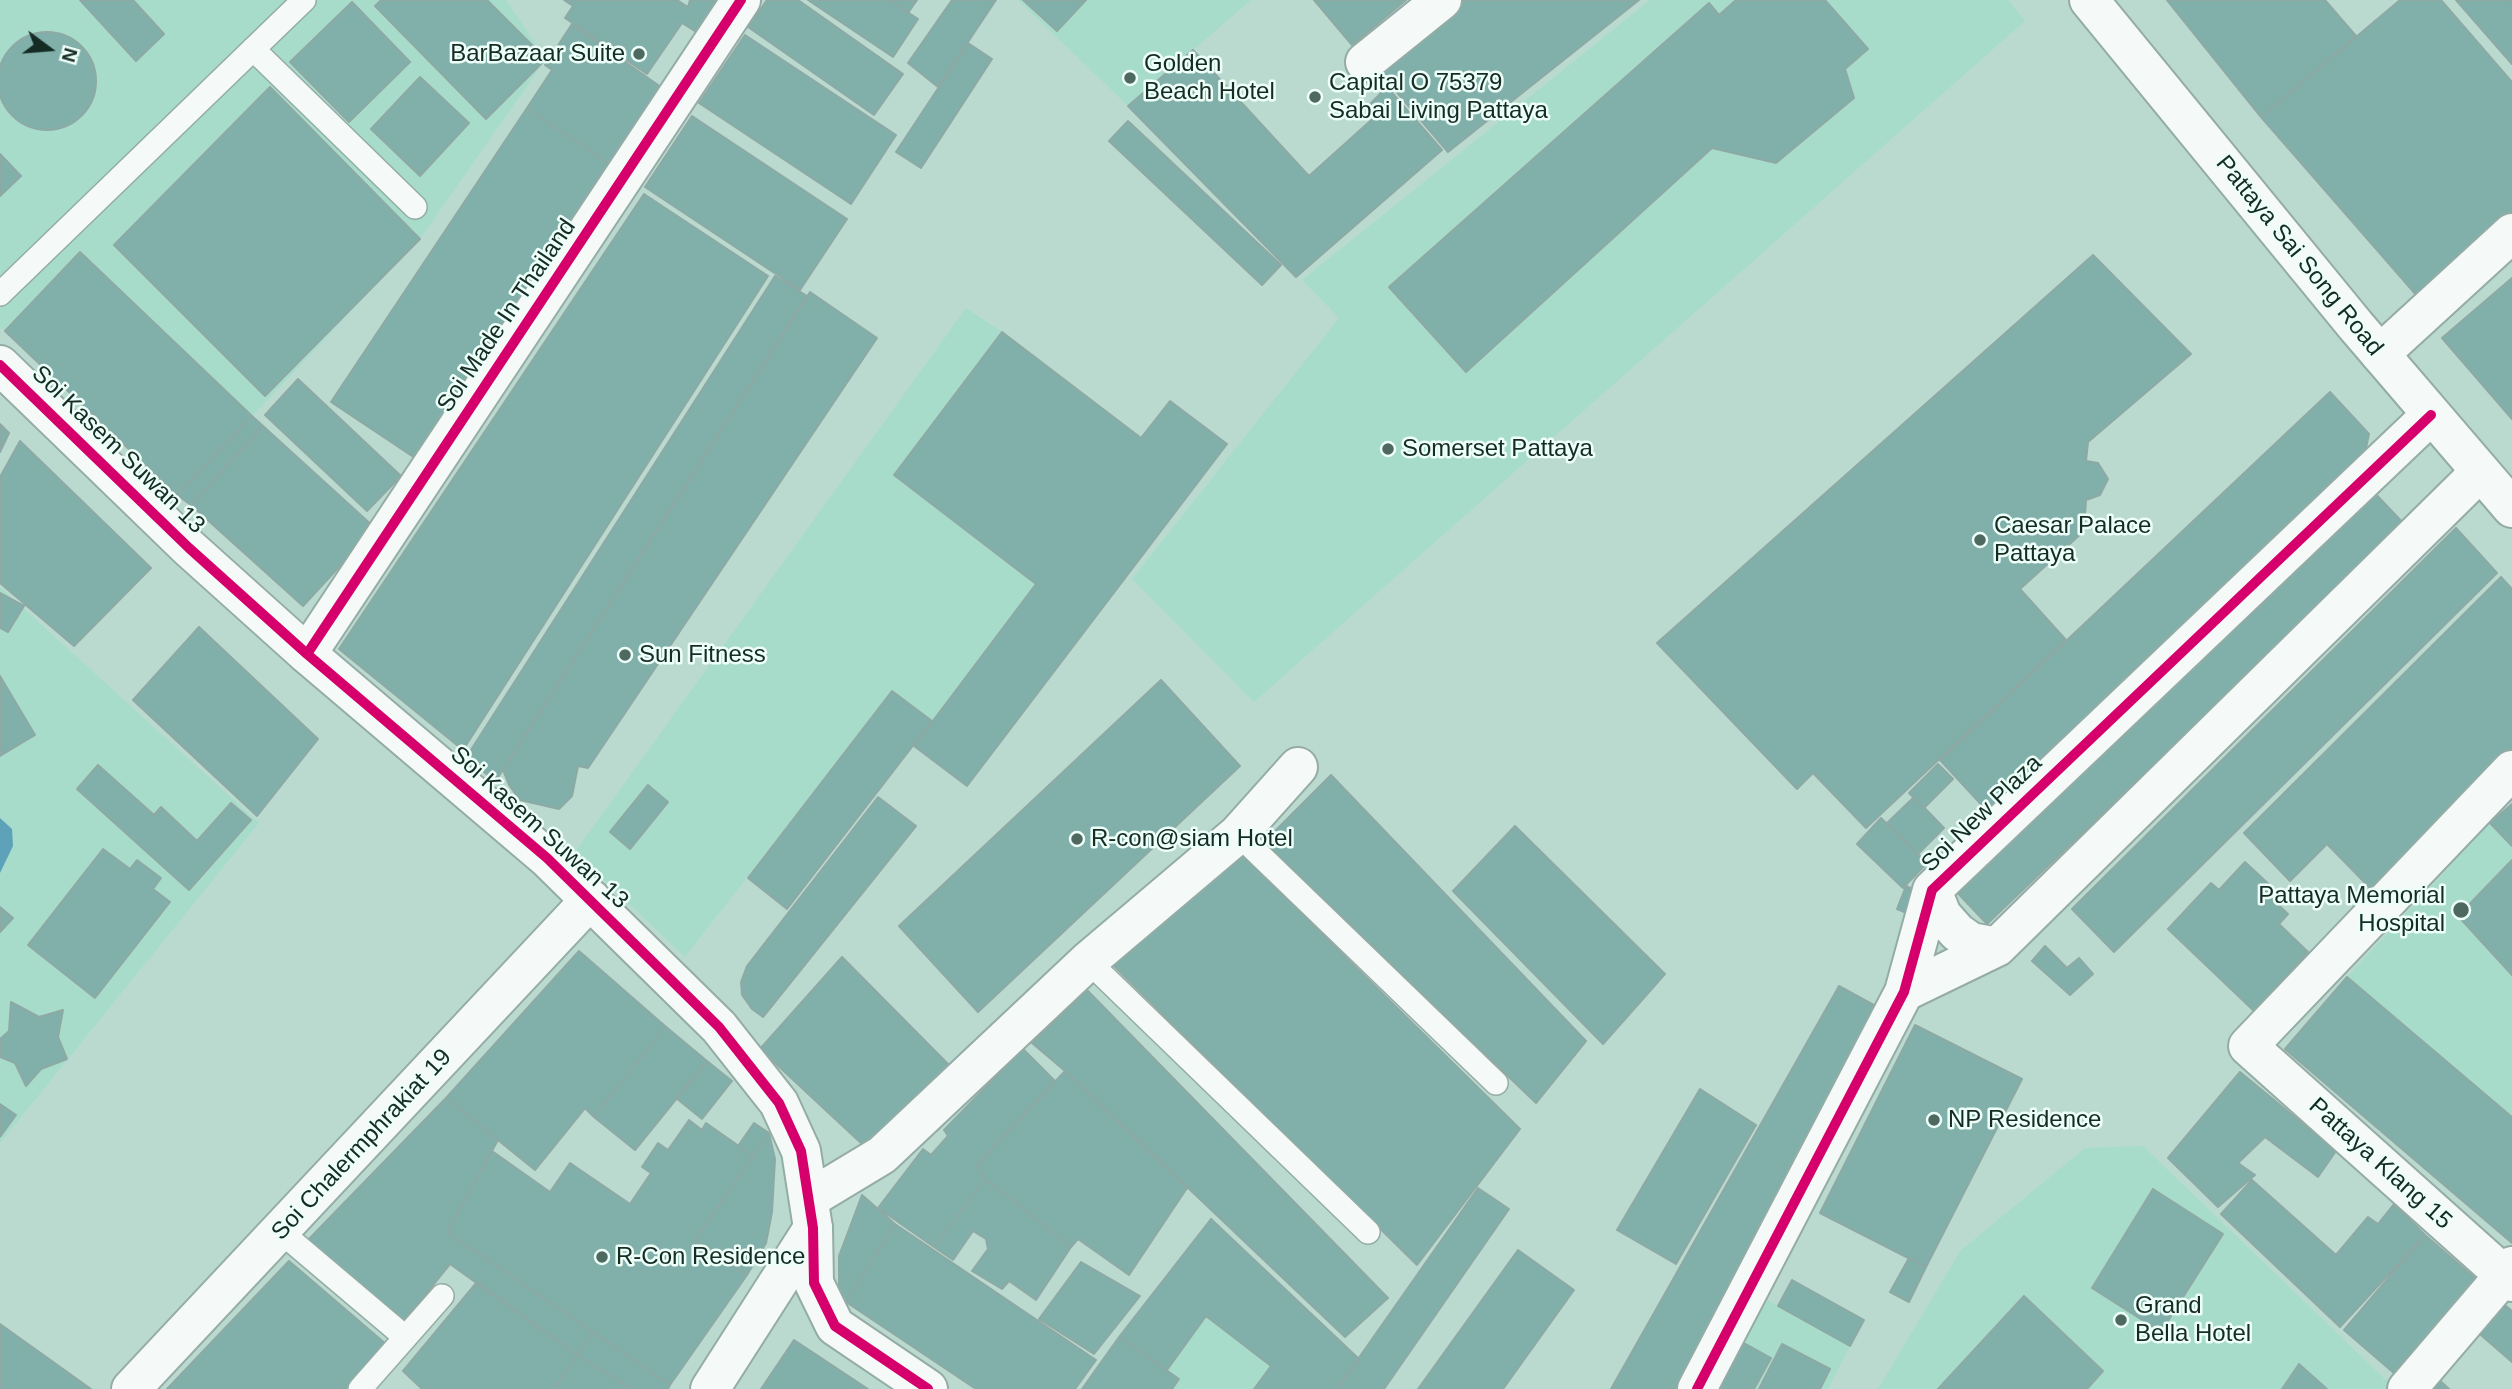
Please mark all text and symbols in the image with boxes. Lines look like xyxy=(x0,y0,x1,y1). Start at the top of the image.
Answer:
north arrow xyxy=(14,14,84,84)
place label: BarBazaar Suite xyxy=(450,40,625,68)
text: N xyxy=(58,45,82,64)
marker: BarBazaar Suite xyxy=(631,46,647,62)
place label: Golden Beach Hotel xyxy=(1144,50,1275,106)
place label: Capital O 75379 Sabai Living Pattaya xyxy=(1329,69,1548,125)
marker: Golden Beach Hotel xyxy=(1122,70,1138,86)
marker: Capital O 75379 Sabai Living Pattaya xyxy=(1307,89,1323,105)
street label: Pattaya Sai Song Road xyxy=(2209,150,2389,362)
street label: Soi Made In Thailand xyxy=(432,214,582,418)
street label: Soi Kasem Suwan 13 xyxy=(25,360,211,540)
place label: Somerset Pattaya xyxy=(1402,435,1593,463)
marker: Somerset Pattaya xyxy=(1380,441,1396,457)
place label: Caesar Palace Pattaya xyxy=(1994,512,2151,568)
marker: Caesar Palace Pattaya xyxy=(1972,532,1988,548)
place label: Sun Fitness xyxy=(639,641,766,669)
marker: Sun Fitness xyxy=(617,647,633,663)
street label: Soi Kasem Suwan 13 xyxy=(444,741,634,915)
street label: Soi New Plaza xyxy=(1916,749,2048,879)
place label: R-con@siam Hotel xyxy=(1091,825,1293,853)
marker: R-con@siam Hotel xyxy=(1069,831,1085,847)
place label: Pattaya Memorial Hospital xyxy=(2258,882,2445,938)
marker: Pattaya Memorial Hospital xyxy=(2451,900,2471,920)
street label: Soi Chalermphrakiat 19 xyxy=(266,1043,458,1247)
street label: Pattaya Klang 15 xyxy=(2302,1092,2458,1236)
place label: NP Residence xyxy=(1948,1106,2101,1134)
marker: NP Residence xyxy=(1926,1112,1942,1128)
place label: R-Con Residence xyxy=(616,1243,805,1271)
marker: R-Con Residence xyxy=(594,1249,610,1265)
place label: Grand Bella Hotel xyxy=(2135,1292,2251,1348)
marker: Grand Bella Hotel xyxy=(2113,1312,2129,1328)

